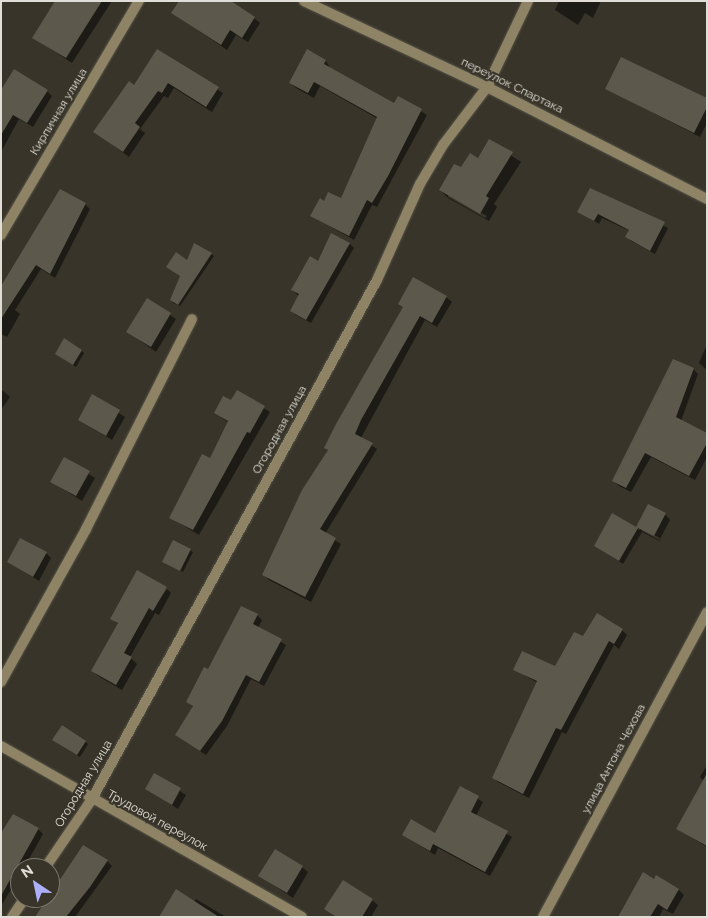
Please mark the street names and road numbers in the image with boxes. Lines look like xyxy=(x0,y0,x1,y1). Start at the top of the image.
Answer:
street label: переулок Спартака xyxy=(459,55,565,117)
street label: Кирпичная улица xyxy=(27,66,91,158)
street label: Огородная улица xyxy=(250,383,310,477)
street label: улица Антона Чехова xyxy=(579,702,649,816)
street label: Огородная улица xyxy=(52,738,116,830)
street label: Трудовой переулок xyxy=(104,787,210,855)

